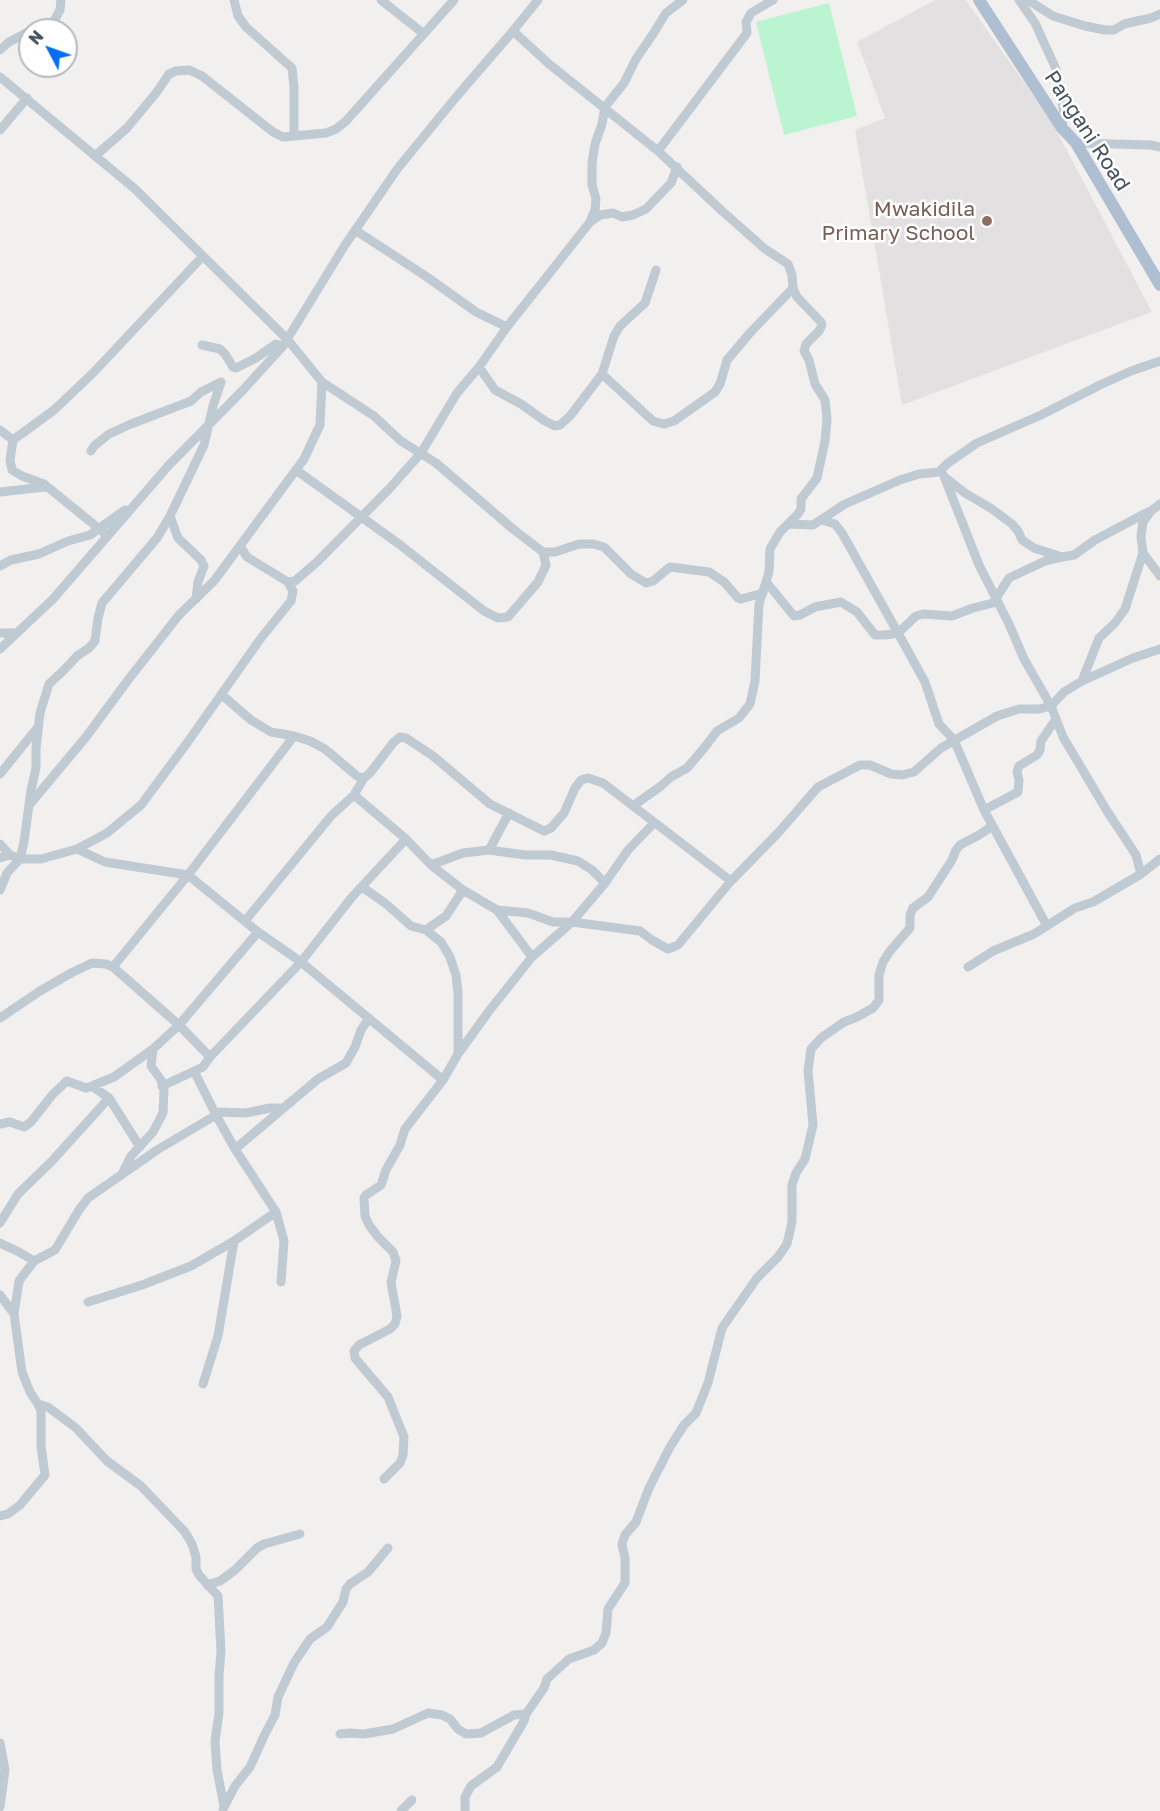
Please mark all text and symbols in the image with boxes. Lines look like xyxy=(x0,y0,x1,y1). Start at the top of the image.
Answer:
north arrow xyxy=(18,18,78,78)
text: N xyxy=(24,26,47,49)
street label: Pangani Road xyxy=(1039,66,1135,196)
place label: Mwakidila Primary School xyxy=(821,196,975,246)
marker: Mwakidila Primary School xyxy=(980,214,994,228)

